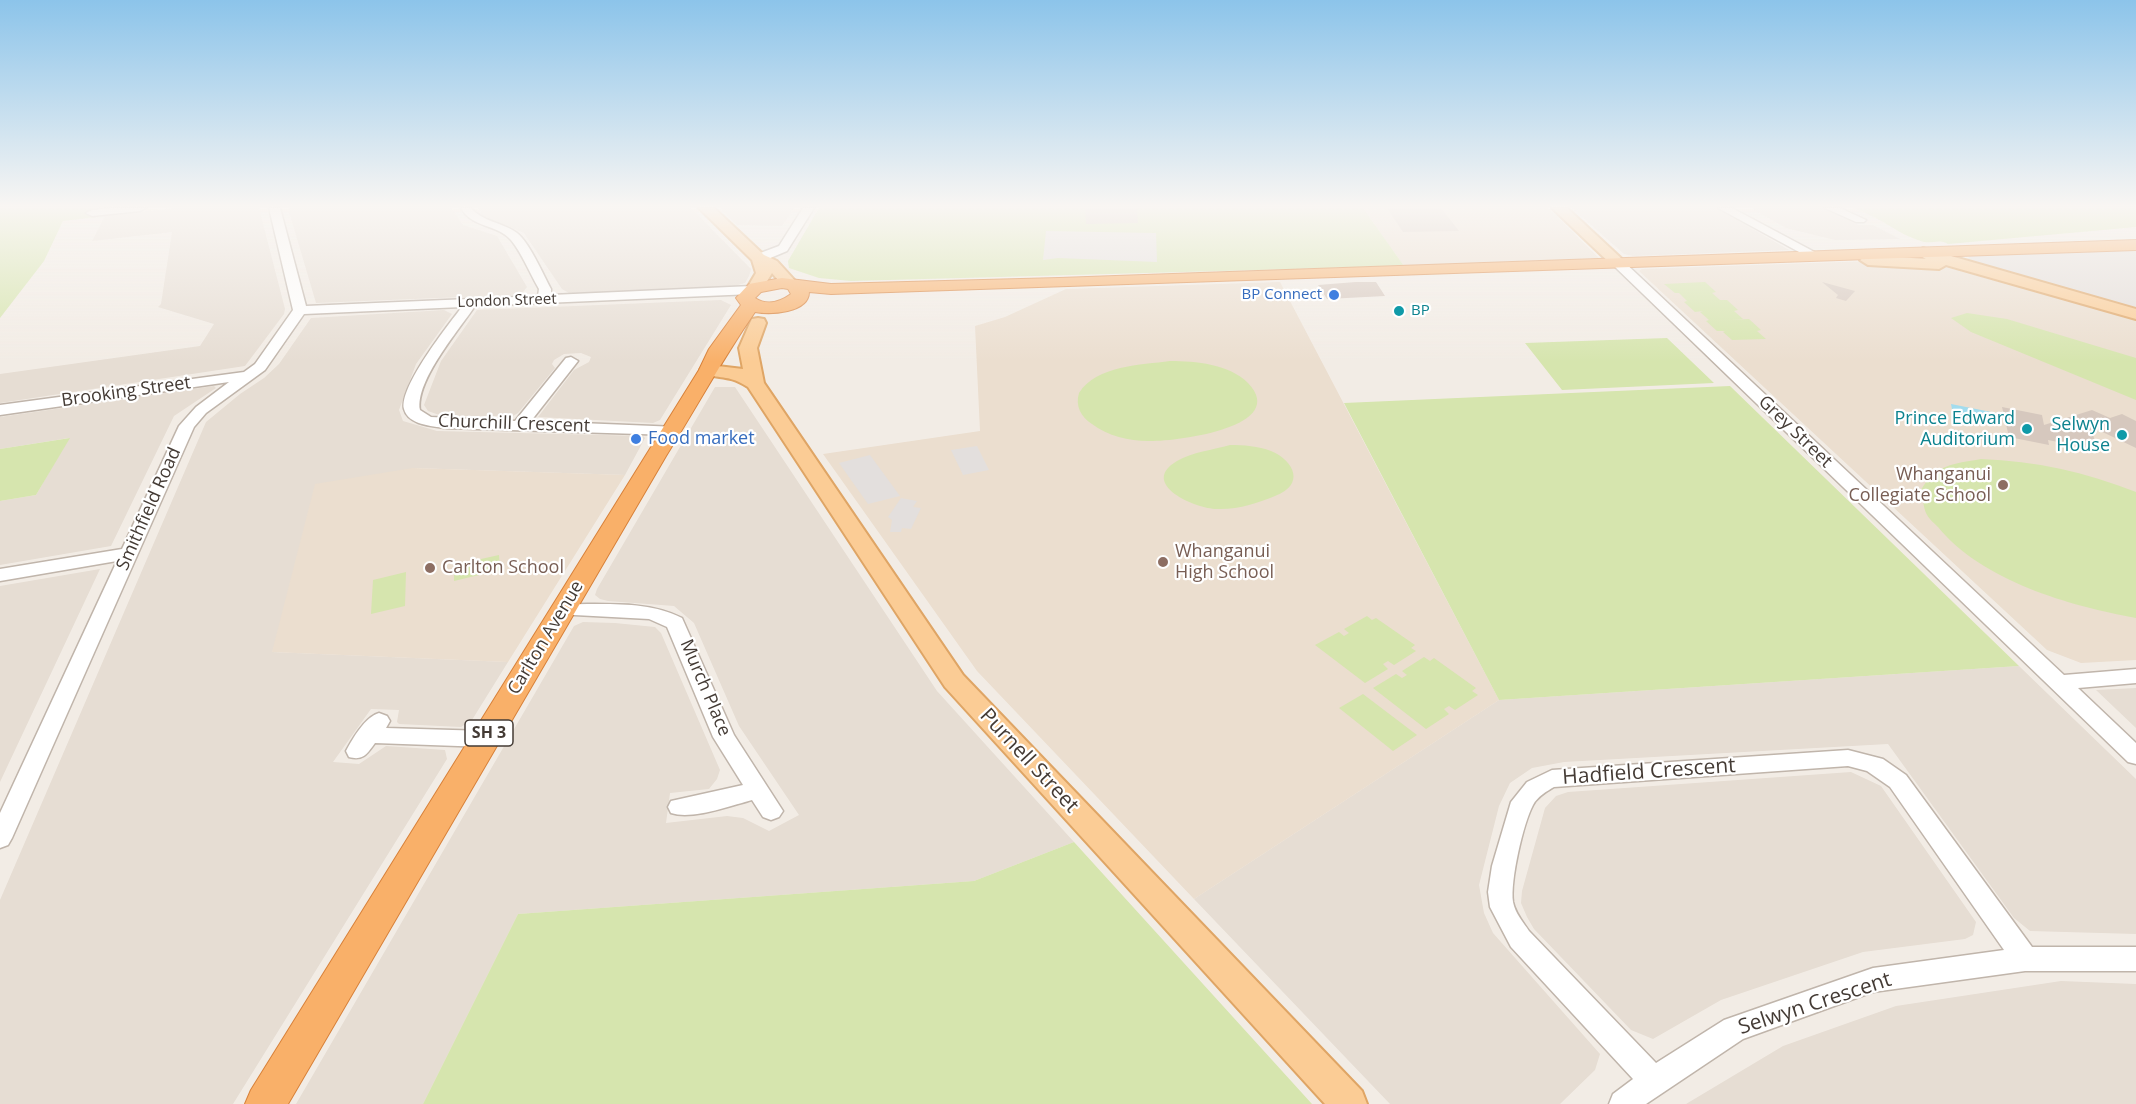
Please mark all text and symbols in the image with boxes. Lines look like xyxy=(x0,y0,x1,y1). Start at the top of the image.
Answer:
place label: BP Connect xyxy=(1242,286,1322,304)
marker: BP Connect xyxy=(1327,288,1341,302)
street label: London Street xyxy=(457,290,557,312)
place label: BP xyxy=(1411,302,1430,320)
marker: BP xyxy=(1392,304,1406,318)
street label: Brooking Street xyxy=(60,372,192,412)
street label: Grey Street xyxy=(1754,391,1836,473)
place label: Prince Edward Auditorium xyxy=(1894,408,2015,450)
street label: Churchill Crescent xyxy=(438,411,590,437)
place label: Selwyn House xyxy=(2051,414,2110,456)
marker: Prince Edward Auditorium xyxy=(2020,422,2034,436)
place label: Food market xyxy=(648,428,755,450)
marker: Selwyn House xyxy=(2115,428,2129,442)
marker: Food market xyxy=(629,432,643,446)
street label: Smithfield Road xyxy=(112,444,186,574)
place label: Whanganui Collegiate School xyxy=(1848,464,1991,506)
marker: Whanganui Collegiate School xyxy=(1996,478,2010,492)
place label: Whanganui High School xyxy=(1175,541,1274,584)
marker: Whanganui High School xyxy=(1156,555,1170,569)
place label: Carlton School xyxy=(442,557,564,579)
marker: Carlton School xyxy=(423,561,437,575)
street label: Carlton Avenue xyxy=(504,577,588,699)
street label: Murch Place xyxy=(675,636,735,740)
street label: Purnell Street xyxy=(974,704,1084,818)
road number: SH 3 xyxy=(465,720,513,746)
street label: Hadfield Crescent xyxy=(1562,753,1736,791)
street label: Selwyn Crescent xyxy=(1735,967,1895,1041)

